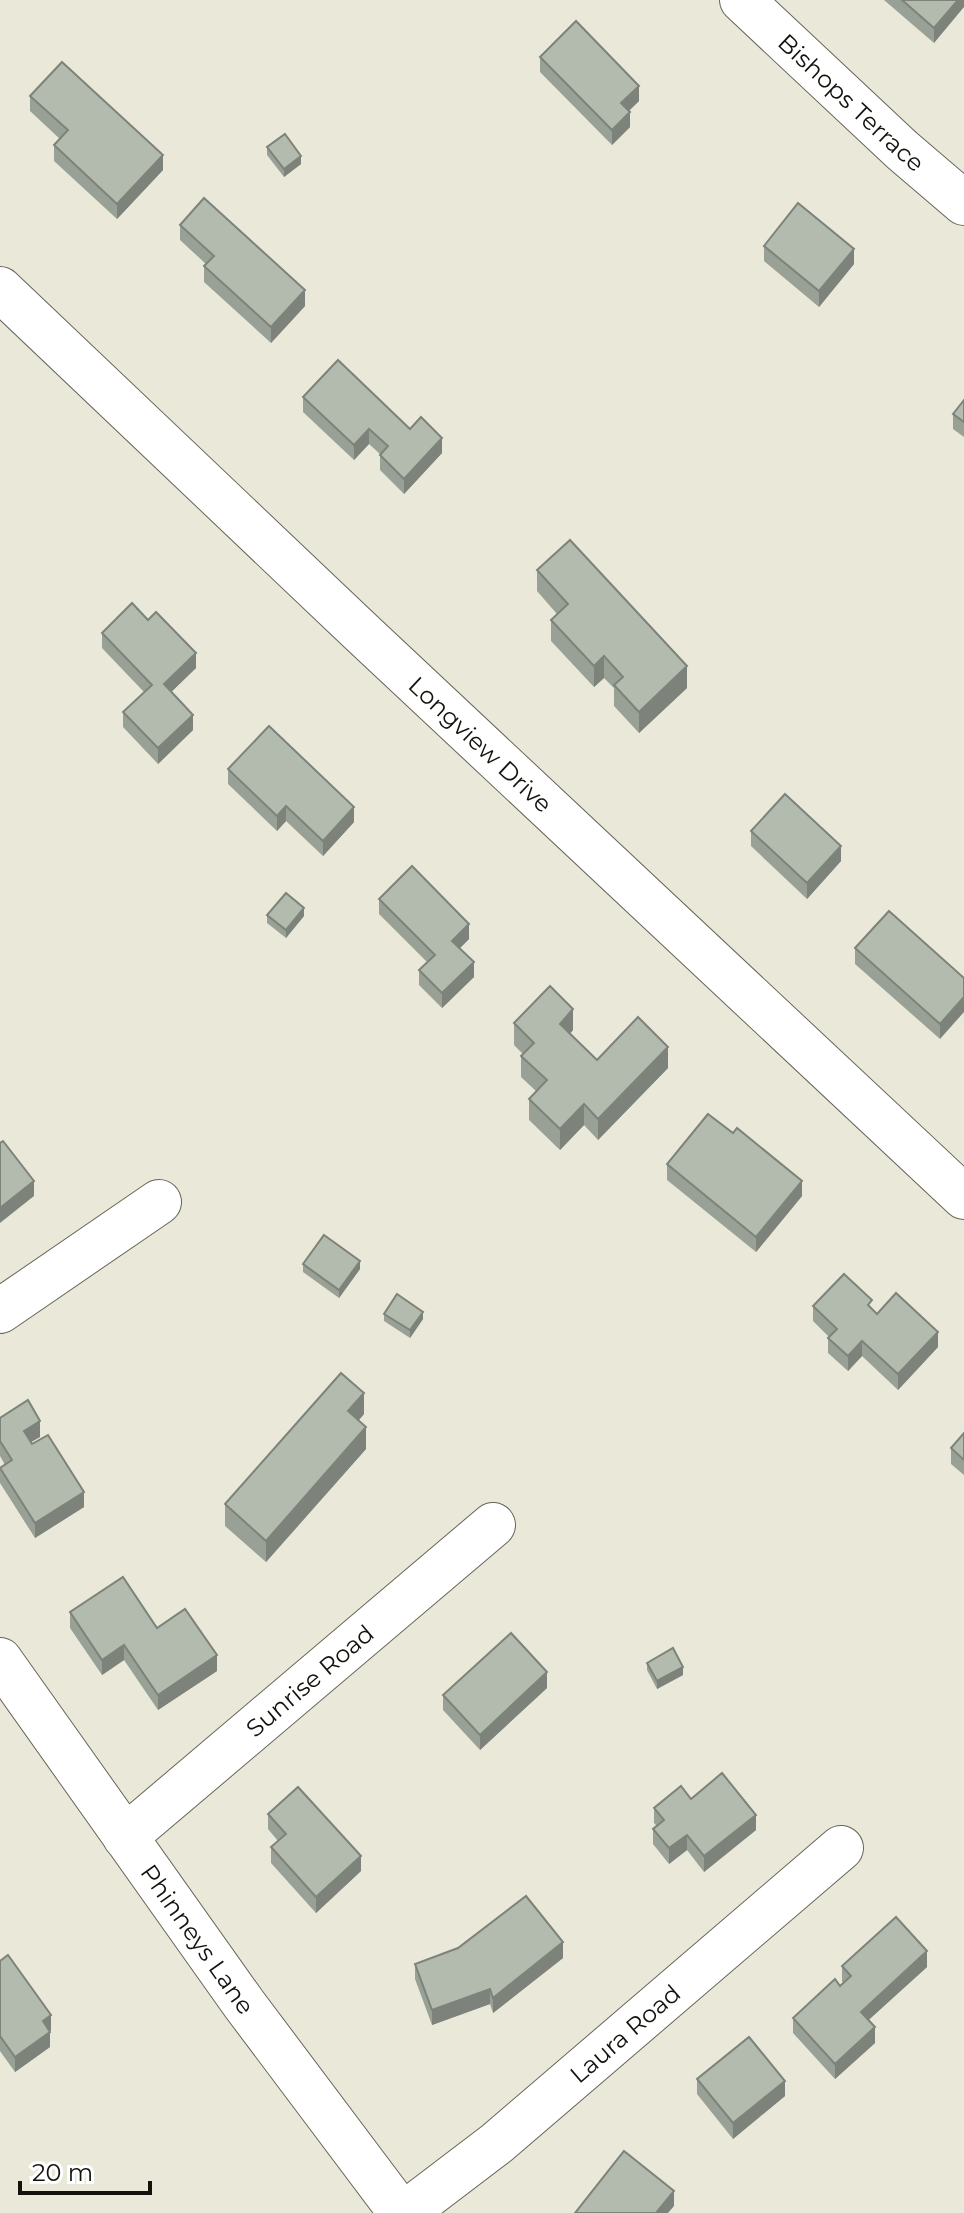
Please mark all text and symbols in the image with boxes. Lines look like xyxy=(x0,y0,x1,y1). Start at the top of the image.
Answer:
street label: Bishops Terrace xyxy=(773,27,931,177)
street label: Longview Drive xyxy=(403,670,558,818)
street label: Sunrise Road xyxy=(240,1618,379,1743)
street label: Phinneys Lane xyxy=(135,1859,261,2020)
street label: Laura Road xyxy=(564,1978,686,2089)
scale bar xyxy=(20,2145,150,2195)
text: 20 m xyxy=(32,2158,93,2187)

